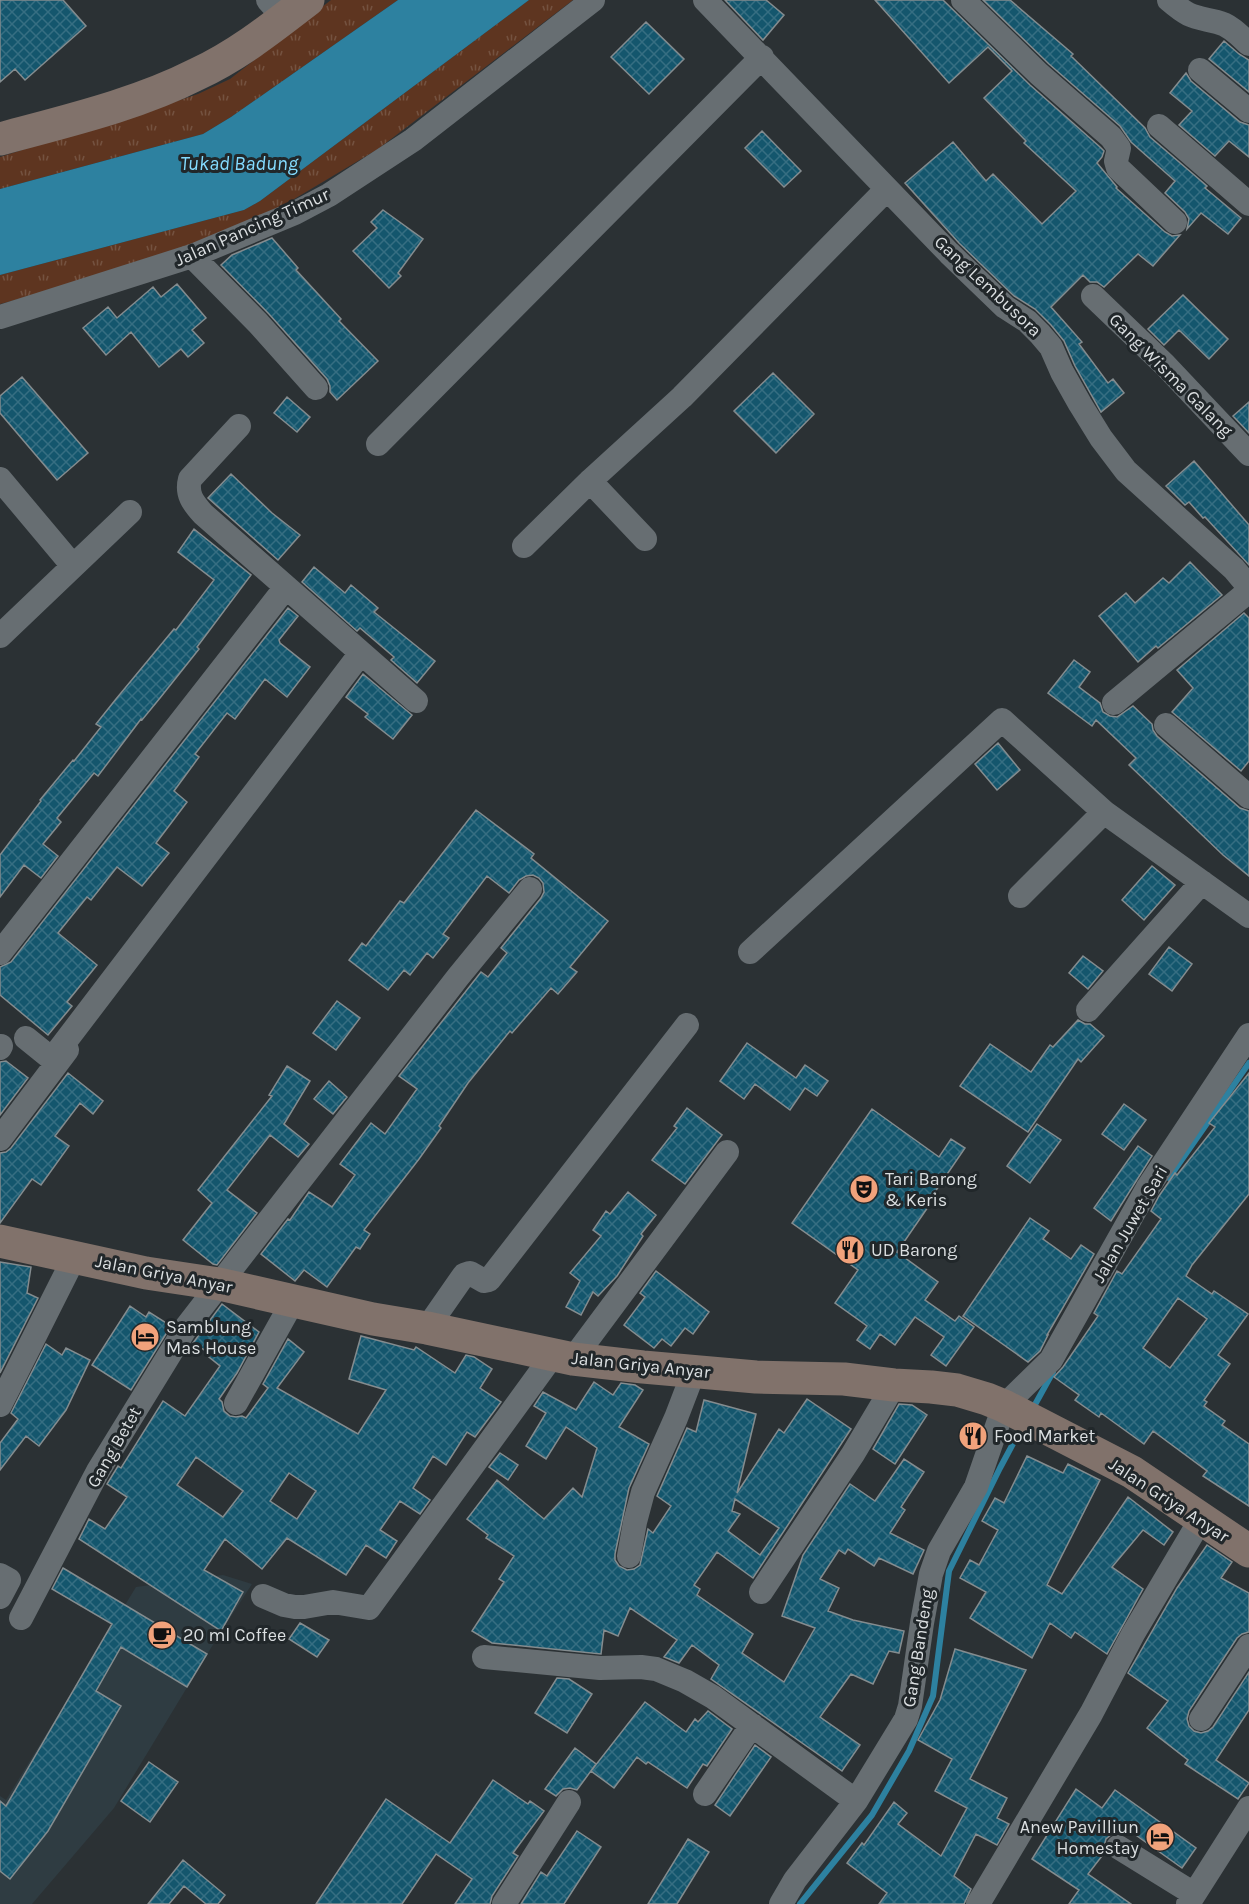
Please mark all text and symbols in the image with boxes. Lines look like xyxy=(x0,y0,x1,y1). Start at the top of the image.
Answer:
water label: Tukad Badung xyxy=(180,152,299,175)
street label: Jalan Pancing Timur xyxy=(171,183,333,271)
street label: Gang Lembusora xyxy=(930,231,1046,341)
street label: Gang Wisma Galang xyxy=(1104,308,1238,442)
street label: Jalan Juwet Sari xyxy=(1088,1162,1172,1286)
place label: Tari Barong & Keris xyxy=(885,1168,977,1211)
theatre icon: Tari Barong & Keris xyxy=(848,1173,880,1205)
restaurant icon: UD Barong xyxy=(834,1234,866,1266)
place label: UD Barong xyxy=(871,1239,957,1261)
street label: Jalan Griya Anyar xyxy=(94,1250,235,1298)
place label: Samblung Mas House xyxy=(166,1316,256,1359)
hotel icon: Samblung Mas House xyxy=(129,1321,161,1353)
street label: Jalan Griya Anyar xyxy=(571,1347,712,1383)
street label: Gang Betet xyxy=(82,1402,146,1491)
restaurant icon: Food Market xyxy=(957,1420,989,1452)
place label: Food Market xyxy=(994,1425,1096,1447)
street label: Jalan Griya Anyar xyxy=(1105,1453,1234,1547)
street label: Gang Bandeng xyxy=(898,1587,938,1709)
cafe icon: 20 ml Coffee xyxy=(146,1619,178,1651)
place label: 20 ml Coffee xyxy=(183,1624,286,1646)
place label: Anew Pavilliun Homestay xyxy=(1020,1816,1140,1859)
hotel icon: Anew Pavilliun Homestay xyxy=(1144,1821,1176,1853)

